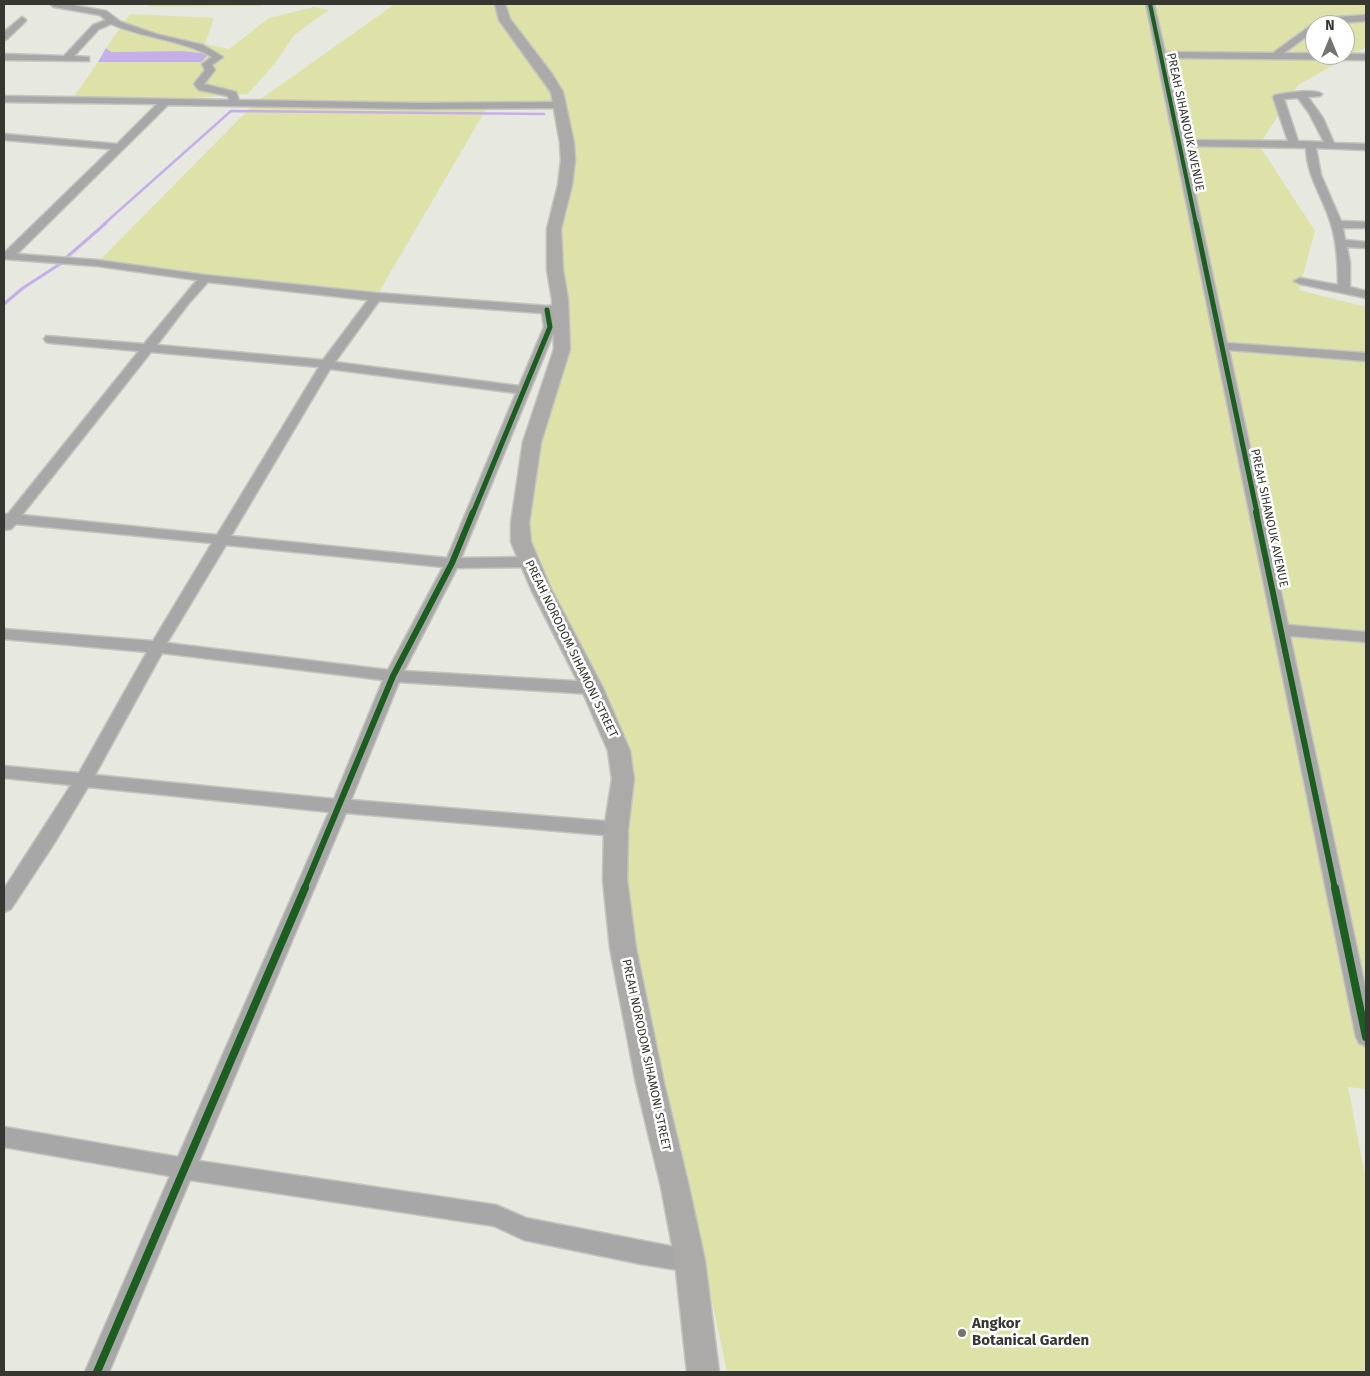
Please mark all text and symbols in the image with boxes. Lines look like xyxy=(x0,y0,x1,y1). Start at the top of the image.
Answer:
north arrow xyxy=(1305,15,1355,65)
text: N xyxy=(1325,17,1335,34)
street label: PREAH SIHANOUK AVENUE xyxy=(1163,52,1207,192)
street label: PREAH SIHANOUK AVENUE xyxy=(1247,448,1291,588)
street label: PREAH NORODOM SIHAMONI STREET xyxy=(522,558,620,740)
street label: PREAH NORODOM SIHAMONI STREET xyxy=(619,958,673,1152)
place label: Angkor Botanical Garden xyxy=(972,1315,1089,1350)
marker: Angkor Botanical Garden xyxy=(956,1327,968,1339)

